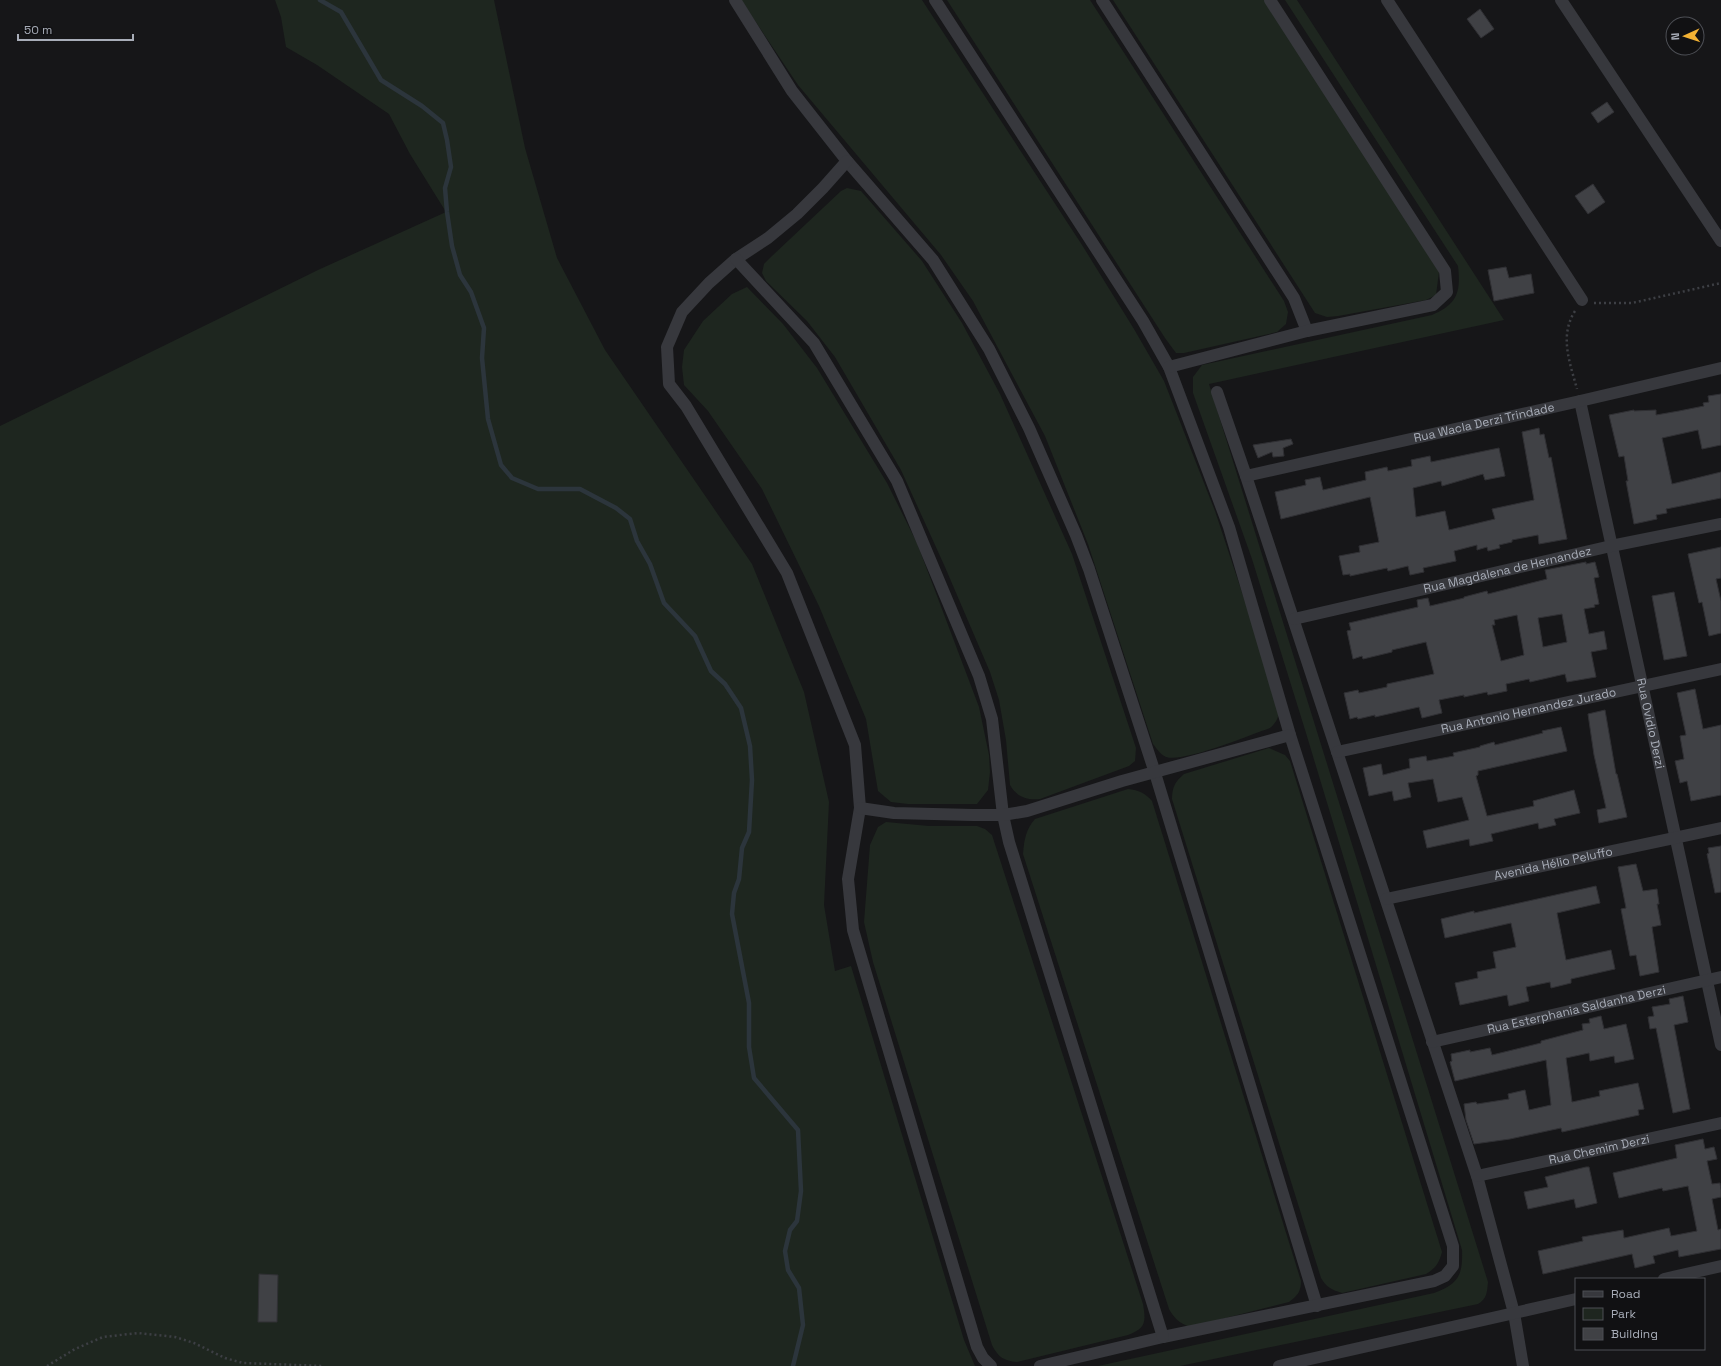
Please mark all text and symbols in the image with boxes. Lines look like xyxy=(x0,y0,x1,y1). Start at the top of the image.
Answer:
scale bar xyxy=(18,16,133,42)
north arrow xyxy=(1665,16,1705,56)
text: 50 m xyxy=(24,22,52,38)
text: N xyxy=(1668,32,1682,41)
street label: Rua Wacla Derzi Trindade xyxy=(1412,399,1556,446)
street label: Rua Magdalena de Hernandez xyxy=(1422,543,1593,597)
street label: Rua Ovidio Derzi xyxy=(1633,677,1668,770)
street label: Rua Antonio Hernandez Jurado xyxy=(1440,684,1618,737)
street label: Avenida Hélio Peluffo xyxy=(1492,843,1614,884)
street label: Rua Esterphania Saldanha Derzi xyxy=(1486,982,1667,1037)
street label: Rua Chemim Derzi xyxy=(1547,1131,1651,1168)
legend xyxy=(1575,1278,1705,1350)
text: Road xyxy=(1611,1286,1640,1302)
text: Park xyxy=(1611,1306,1636,1322)
text: Building xyxy=(1611,1326,1658,1342)

